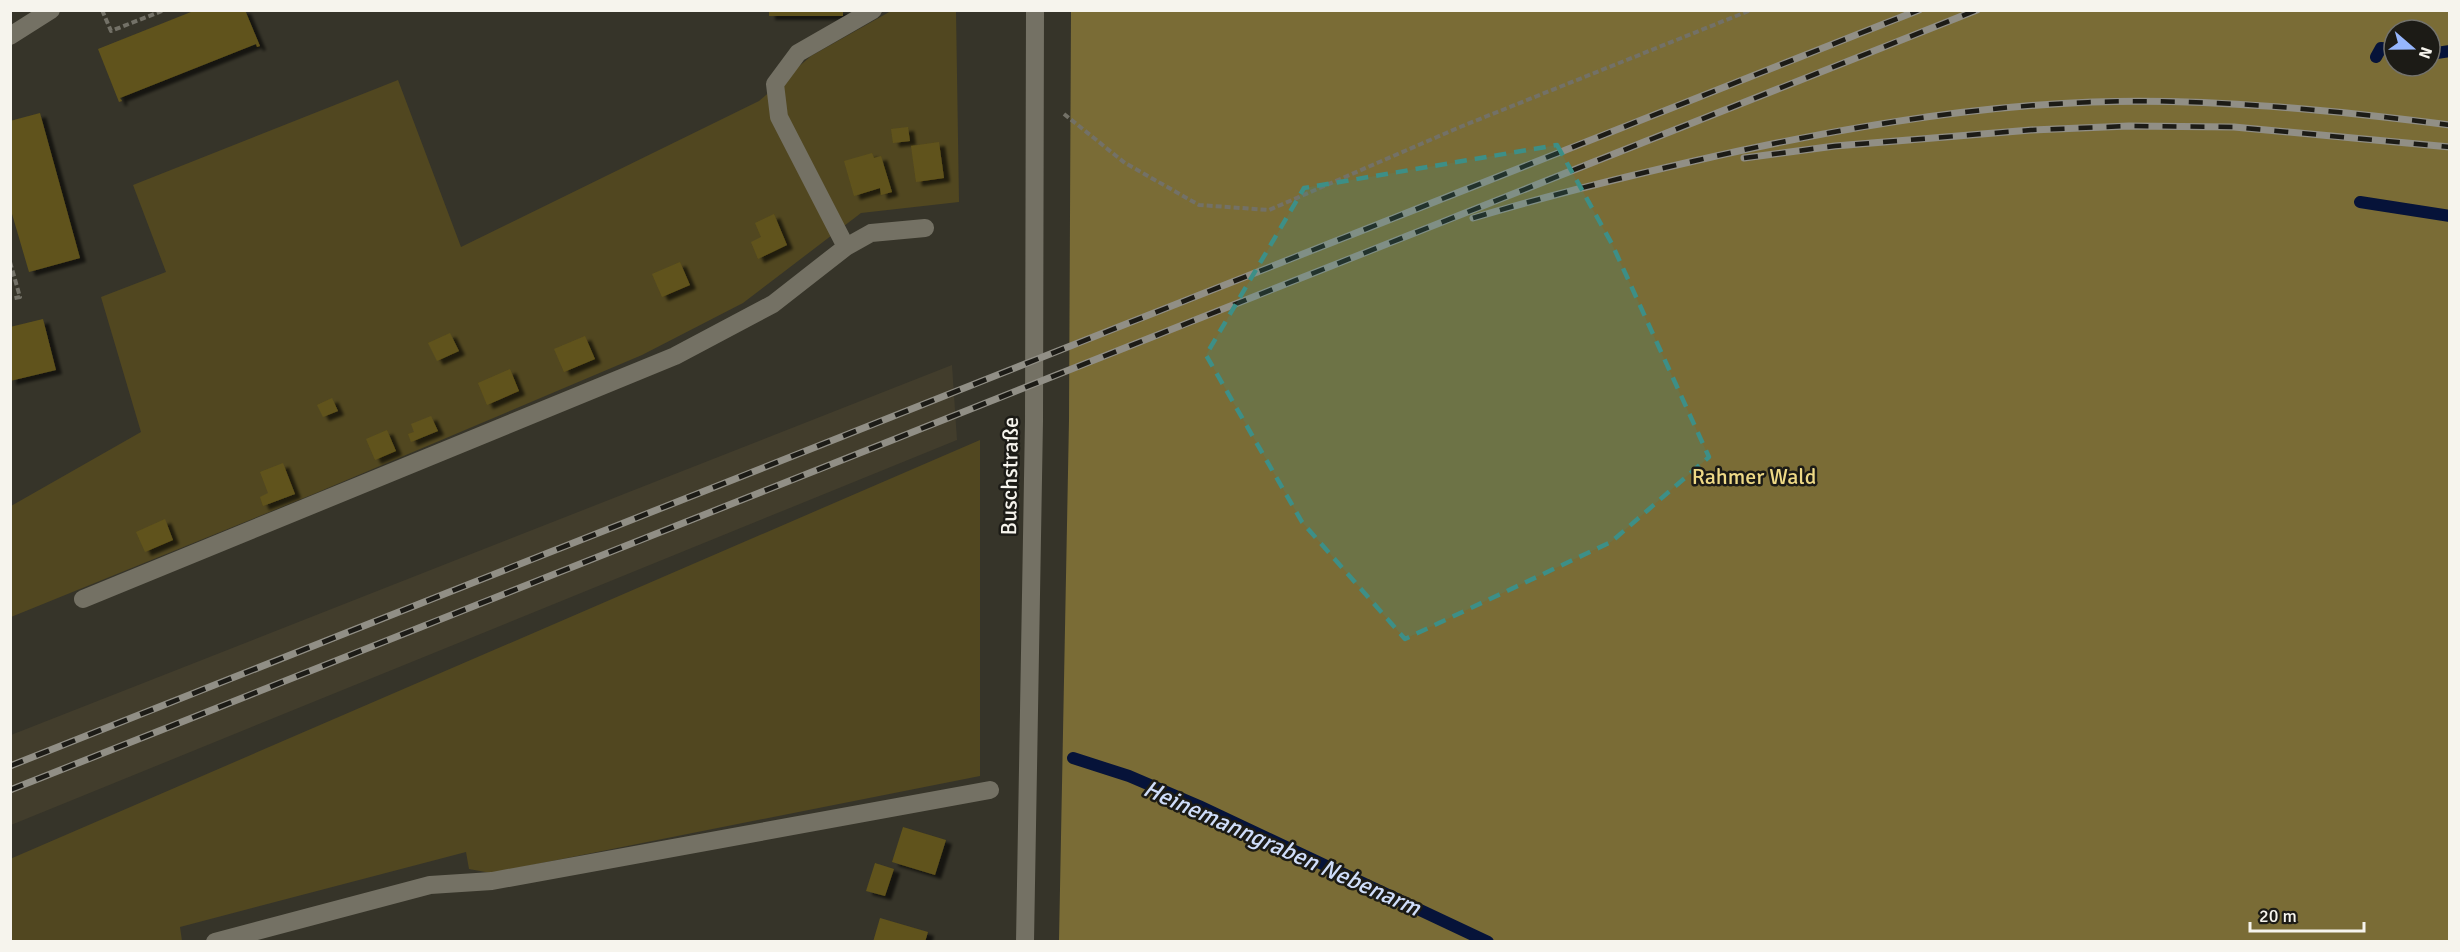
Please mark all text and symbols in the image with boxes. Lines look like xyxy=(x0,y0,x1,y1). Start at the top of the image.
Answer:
north arrow xyxy=(2382,18,2442,78)
text: N xyxy=(2414,44,2436,61)
street label: Buschstraße xyxy=(995,417,1024,536)
park label: Rahmer Wald xyxy=(1692,463,1816,490)
water label: Heinemanngraben Nebenarm xyxy=(1139,773,1426,923)
scale bar xyxy=(2250,895,2364,933)
text: 20 m xyxy=(2259,905,2297,927)

